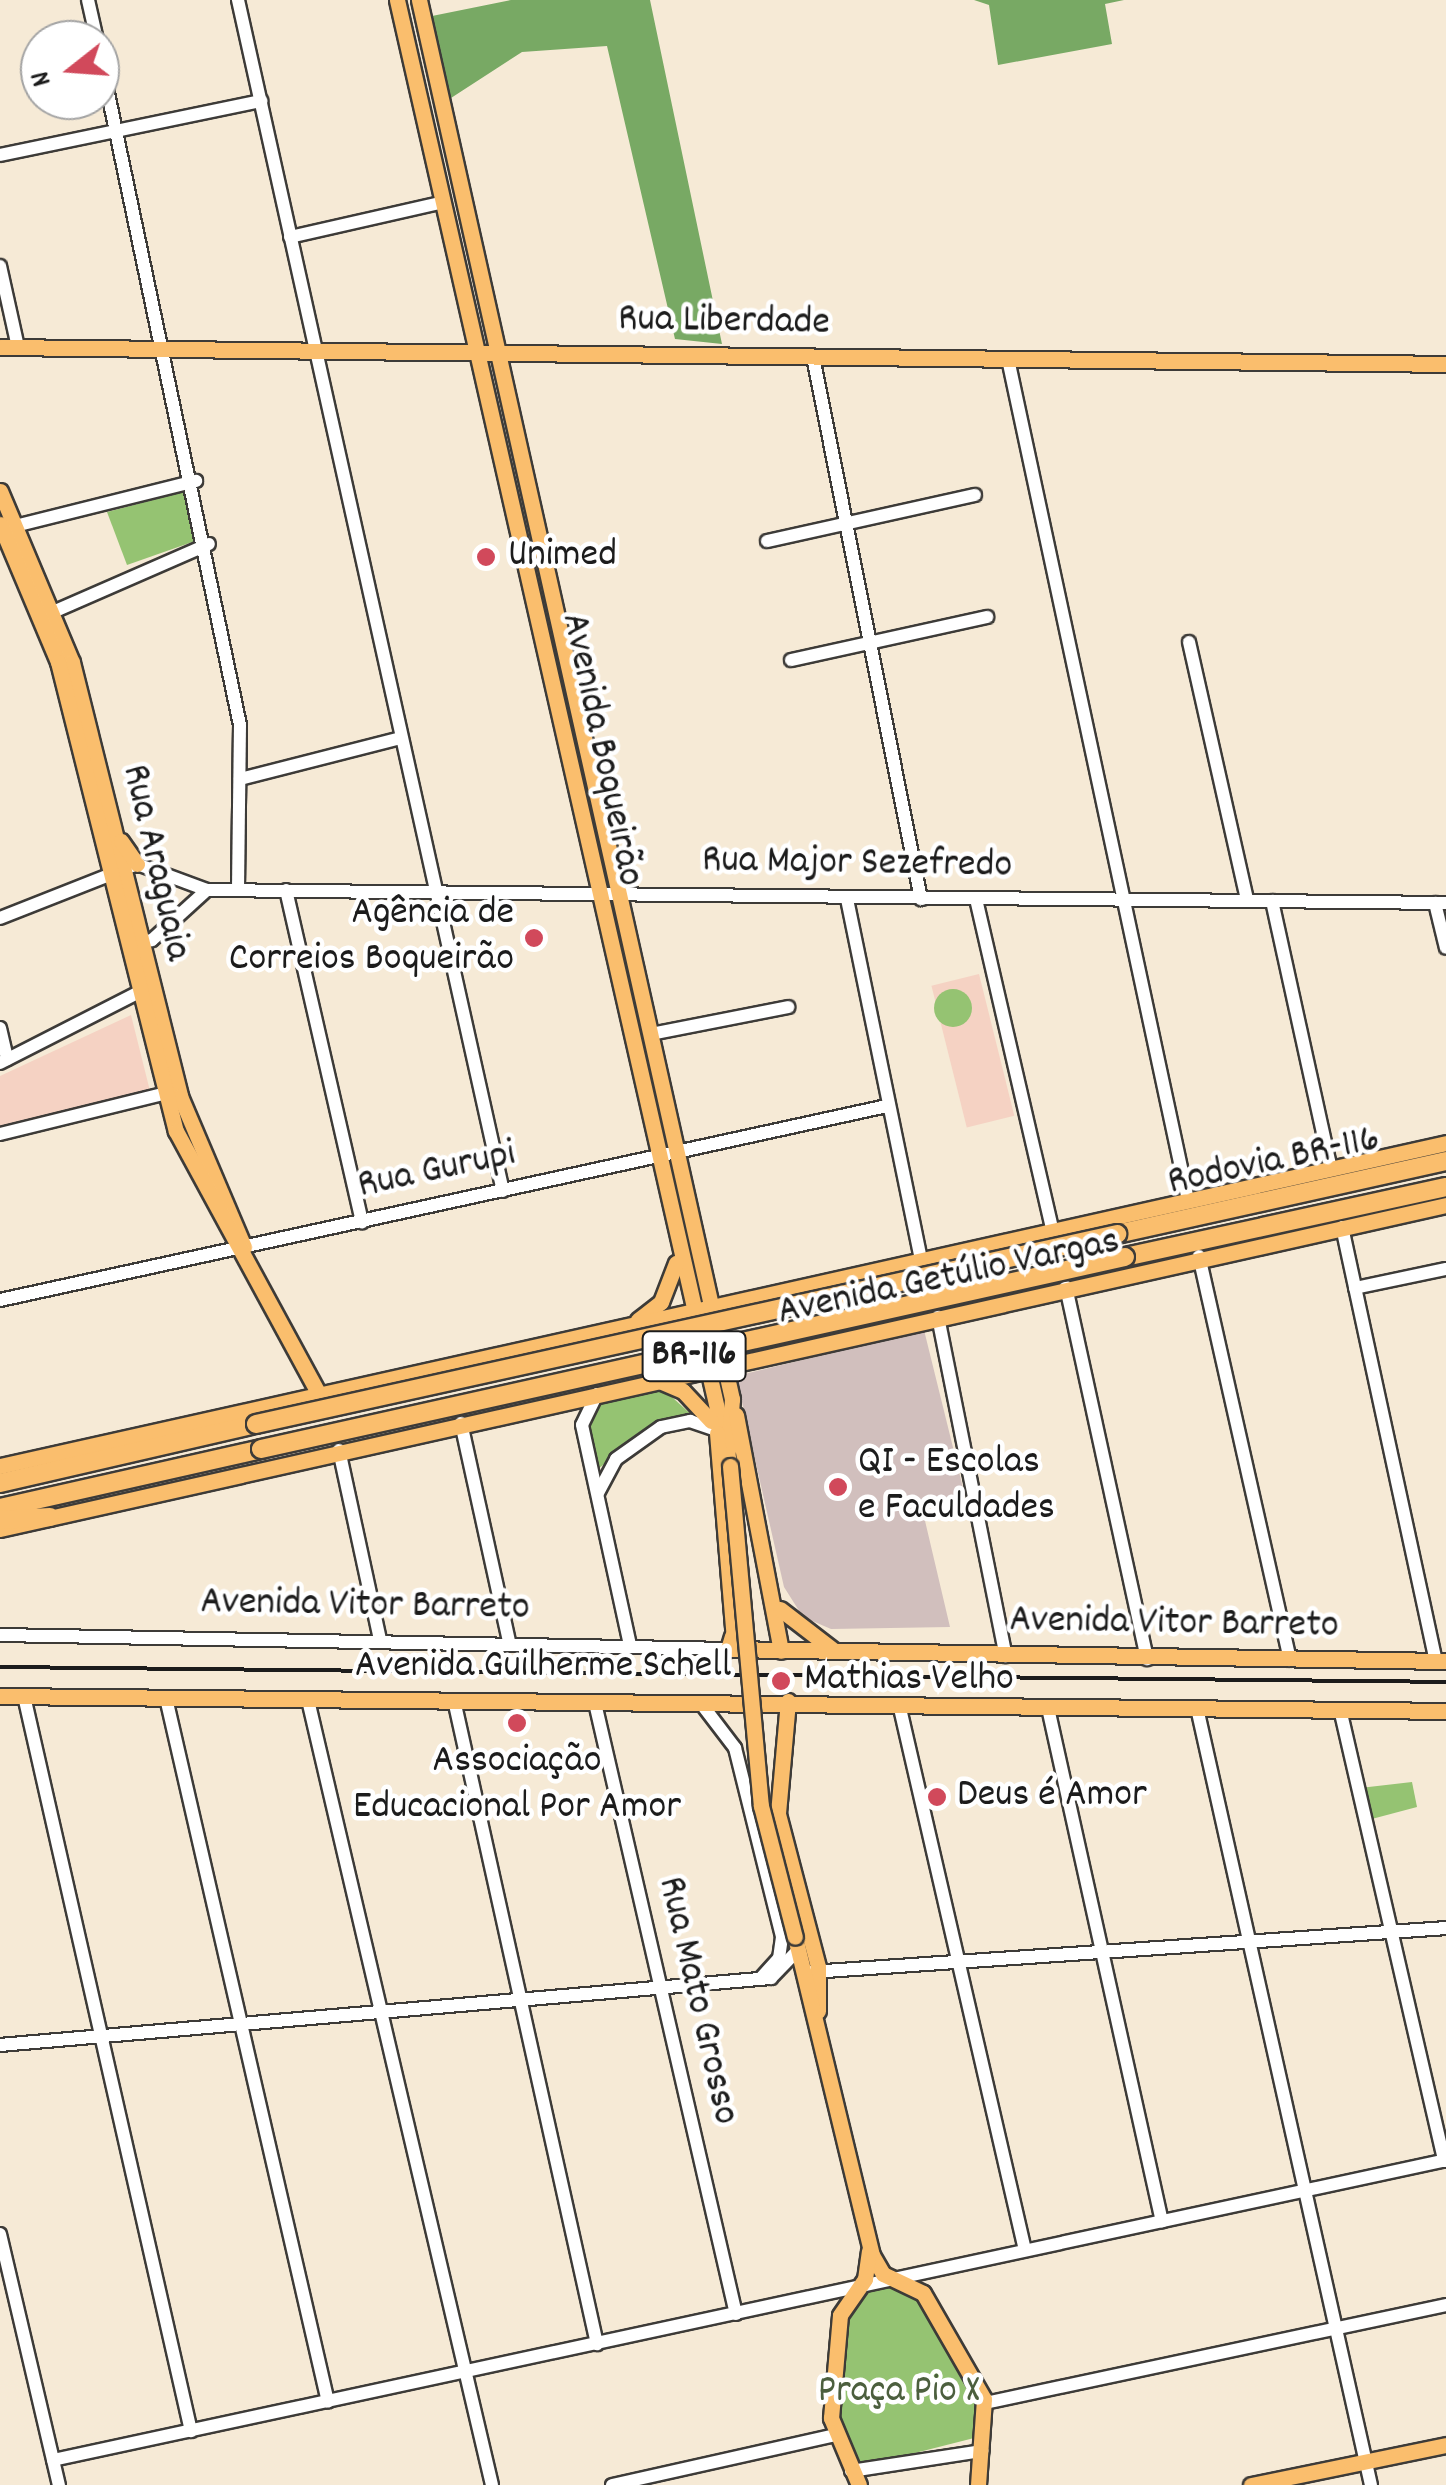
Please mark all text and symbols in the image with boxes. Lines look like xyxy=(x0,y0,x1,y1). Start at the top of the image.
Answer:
north arrow xyxy=(20,20,120,120)
text: N xyxy=(22,66,64,91)
street label: Rua Liberdade xyxy=(618,297,830,349)
place label: Unimed xyxy=(508,533,617,581)
marker: Unimed xyxy=(473,544,499,570)
street label: Avenida Boqueirão xyxy=(548,609,652,891)
street label: Rua Araguaia xyxy=(108,760,200,966)
street label: Rua Major Sezefredo xyxy=(701,838,1013,892)
place label: Agência de Correios Boqueirão xyxy=(229,891,514,985)
marker: Agência de Correios Boqueirão xyxy=(523,927,545,949)
street label: Rodovia BR-116 xyxy=(1164,1117,1384,1209)
street label: Rua Gurupi xyxy=(354,1132,520,1212)
street label: Avenida Getúlio Vargas xyxy=(774,1219,1124,1339)
road number: BR-116 xyxy=(642,1323,746,1389)
place label: QI - Escolas e Faculdades xyxy=(858,1440,1055,1534)
marker: QI - Escolas e Faculdades xyxy=(827,1476,849,1498)
street label: Avenida Vitor Barreto xyxy=(200,1580,530,1634)
street label: Avenida Vitor Barreto xyxy=(1009,1598,1339,1652)
street label: Avenida Guilherme Schell xyxy=(355,1644,731,1692)
place label: Mathias Velho xyxy=(804,1657,1014,1705)
marker: Mathias Velho xyxy=(768,1668,794,1694)
marker: Associação Educacional Por Amor xyxy=(506,1712,528,1734)
place label: Associação Educacional Por Amor xyxy=(353,1739,681,1833)
place label: Deus é Amor xyxy=(957,1773,1147,1821)
marker: Deus é Amor xyxy=(926,1786,948,1808)
street label: Rua Mato Grosso xyxy=(644,1872,748,2130)
park label: Praça Pio X xyxy=(818,2369,980,2417)

